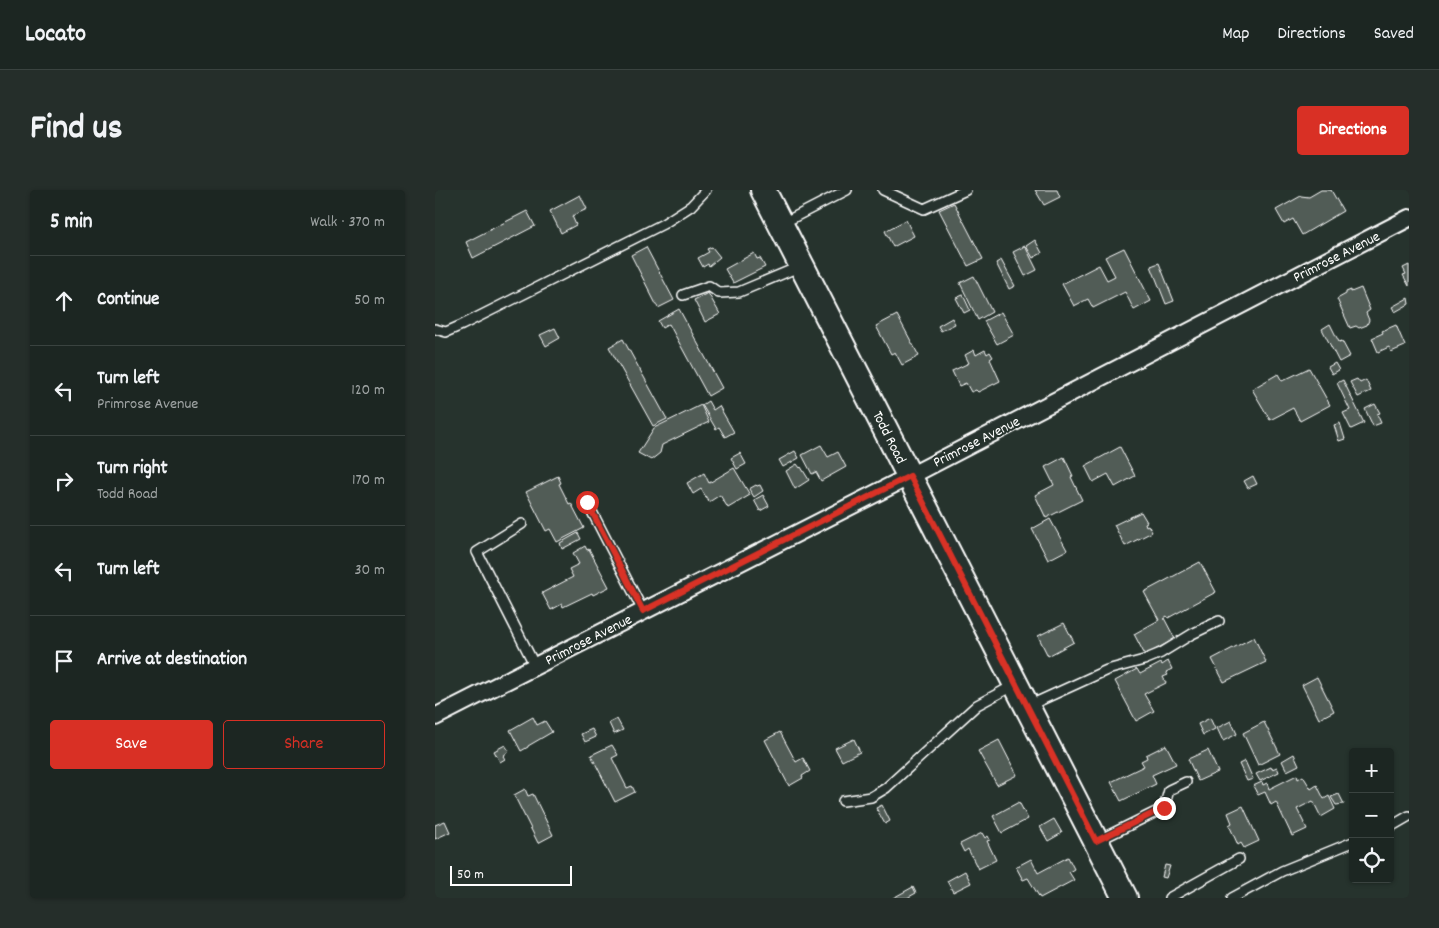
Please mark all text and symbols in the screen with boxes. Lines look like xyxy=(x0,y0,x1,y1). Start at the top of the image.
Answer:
text: Locato xyxy=(25,18,86,52)
text: Map xyxy=(1222,22,1249,47)
text: Directions xyxy=(1277,22,1346,47)
text: Saved xyxy=(1374,22,1414,47)
text: Find us xyxy=(30,105,122,155)
button: Directions xyxy=(1297,106,1409,155)
text: 5 min xyxy=(50,208,93,238)
text: Walk · 370 m xyxy=(310,211,385,234)
street label: Primrose Avenue xyxy=(1290,226,1385,289)
icon: ahead xyxy=(50,287,78,315)
text: Continue xyxy=(97,287,159,314)
text: 50 m xyxy=(354,289,385,312)
text: Turn left xyxy=(97,366,160,393)
icon: left xyxy=(50,377,78,405)
text: 120 m xyxy=(351,379,385,402)
text: Primrose Avenue xyxy=(97,393,198,416)
street label: Todd Road xyxy=(866,408,911,468)
street label: Primrose Avenue xyxy=(930,411,1025,474)
text: Turn right xyxy=(97,456,168,483)
icon: right xyxy=(50,467,78,495)
text: 170 m xyxy=(352,469,385,492)
text: Todd Road xyxy=(97,483,158,506)
route start xyxy=(576,491,599,514)
icon: left xyxy=(50,557,78,585)
text: Turn left xyxy=(97,557,160,584)
text: 30 m xyxy=(355,559,385,582)
street label: Primrose Avenue xyxy=(542,609,637,672)
icon: arrive xyxy=(50,647,78,675)
text: Arrive at destination xyxy=(97,647,247,674)
button: Save xyxy=(50,720,213,769)
button: Share xyxy=(223,720,385,769)
map controls xyxy=(1349,748,1394,883)
button: + xyxy=(1349,748,1394,793)
button: − xyxy=(1349,793,1394,838)
route end xyxy=(1153,797,1176,820)
button: locate xyxy=(1349,838,1394,883)
scale bar xyxy=(450,863,573,886)
text: 50 m xyxy=(457,865,484,885)

